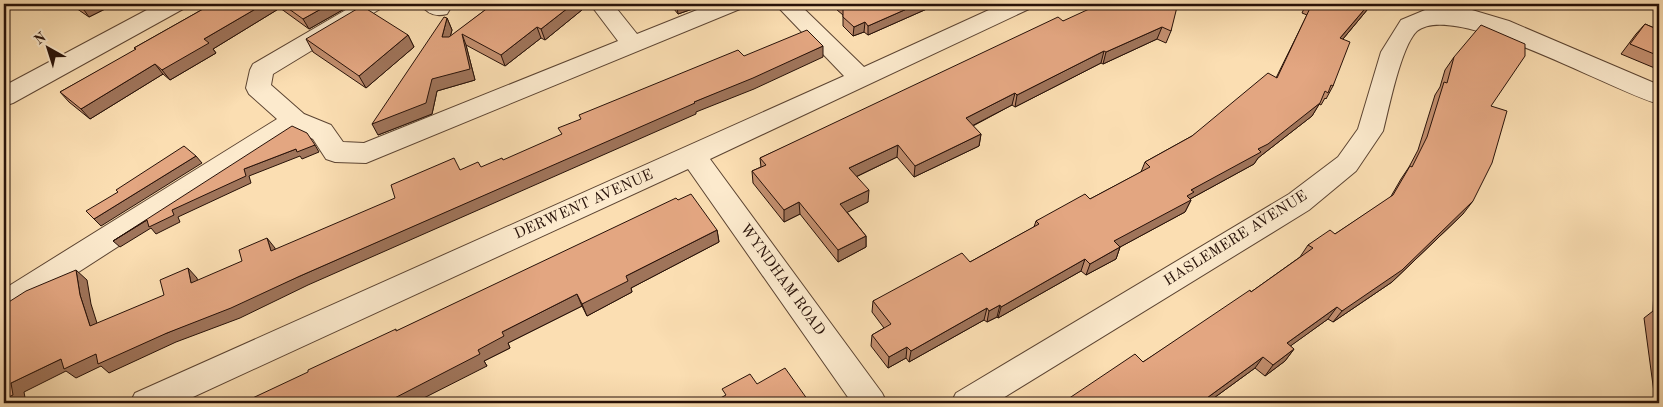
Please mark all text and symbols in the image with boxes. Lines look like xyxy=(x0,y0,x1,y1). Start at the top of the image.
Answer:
north arrow xyxy=(22,22,72,72)
text: N xyxy=(32,30,49,47)
street label: DERWENT AVENUE xyxy=(512,168,656,242)
street label: HASLEMERE AVENUE xyxy=(1162,189,1310,289)
street label: WYNDHAM ROAD xyxy=(737,221,827,339)

